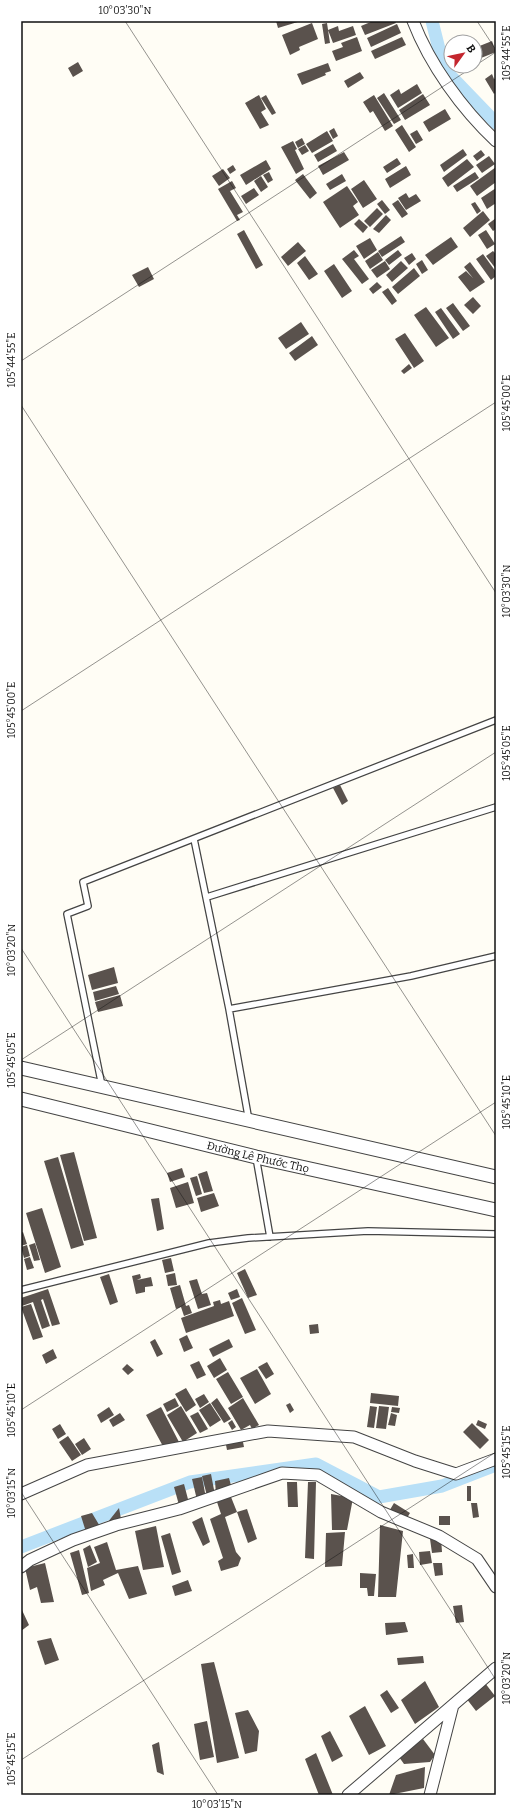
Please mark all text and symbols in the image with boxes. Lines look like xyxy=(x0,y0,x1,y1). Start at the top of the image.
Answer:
text: 10°03'30"N xyxy=(99,5,151,17)
text: 105°44'55"E xyxy=(501,26,513,80)
north arrow xyxy=(443,34,483,74)
text: B xyxy=(464,42,478,55)
text: 105°44'55"E xyxy=(6,333,18,387)
text: 105°45'00"E xyxy=(501,375,513,431)
text: 10°03'30"N xyxy=(501,565,513,617)
text: 105°45'00"E xyxy=(6,682,18,738)
text: 105°45'05"E xyxy=(501,725,513,781)
text: 10°03'20"N xyxy=(6,924,18,976)
text: 105°45'05"E xyxy=(6,1032,18,1088)
text: 105°45'10"E xyxy=(501,1075,513,1129)
street label: Đường Lê Phước Thọ xyxy=(206,1139,310,1175)
text: 105°45'10"E xyxy=(6,1383,18,1437)
text: 105°45'15"E xyxy=(501,1425,513,1479)
text: 10°03'15"N xyxy=(6,1468,18,1518)
text: 10°03'20"N xyxy=(501,1652,513,1704)
text: 105°45'15"E xyxy=(6,1732,18,1786)
text: 10°03'15"N xyxy=(192,1799,242,1811)

